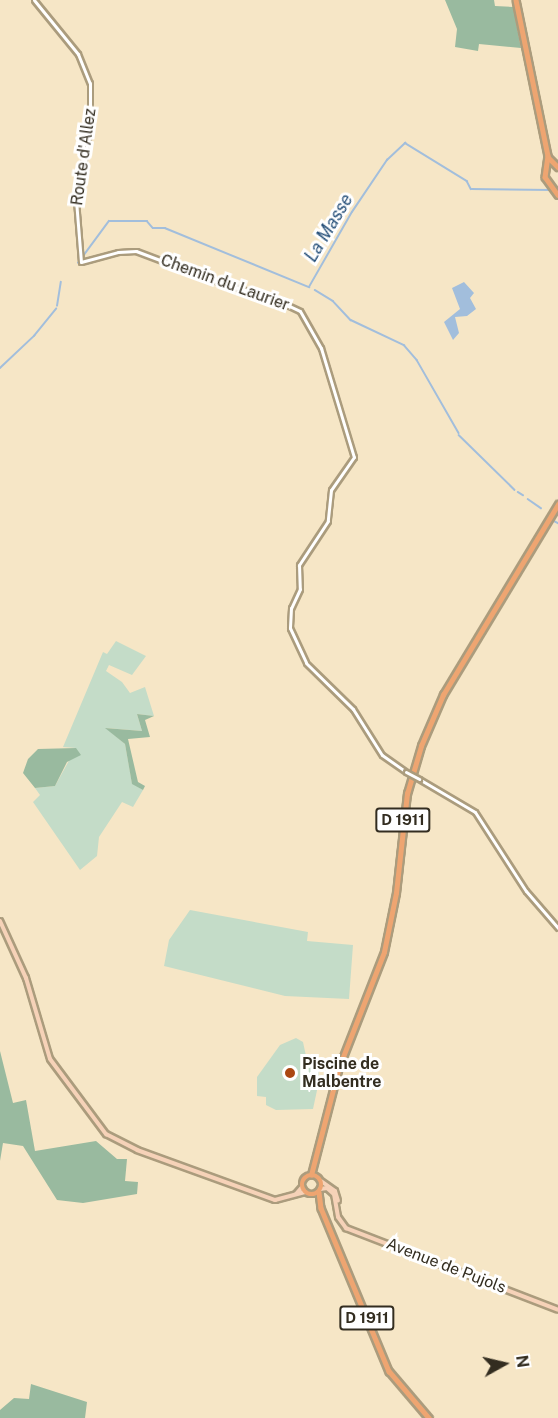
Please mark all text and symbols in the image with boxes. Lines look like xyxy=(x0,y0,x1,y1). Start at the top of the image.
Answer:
street label: Route d'Allez xyxy=(68,107,100,207)
water label: La Masse xyxy=(300,190,358,266)
street label: Chemin du Laurier xyxy=(158,251,292,315)
road number: D 1911 xyxy=(374,808,432,832)
place label: Piscine de Malbentre xyxy=(302,1054,382,1092)
marker: Piscine de Malbentre xyxy=(283,1066,297,1080)
street label: Avenue de Pujols xyxy=(383,1234,509,1298)
road number: D 1911 xyxy=(338,1306,395,1330)
north arrow xyxy=(474,1334,534,1394)
text: N xyxy=(512,1354,533,1369)

